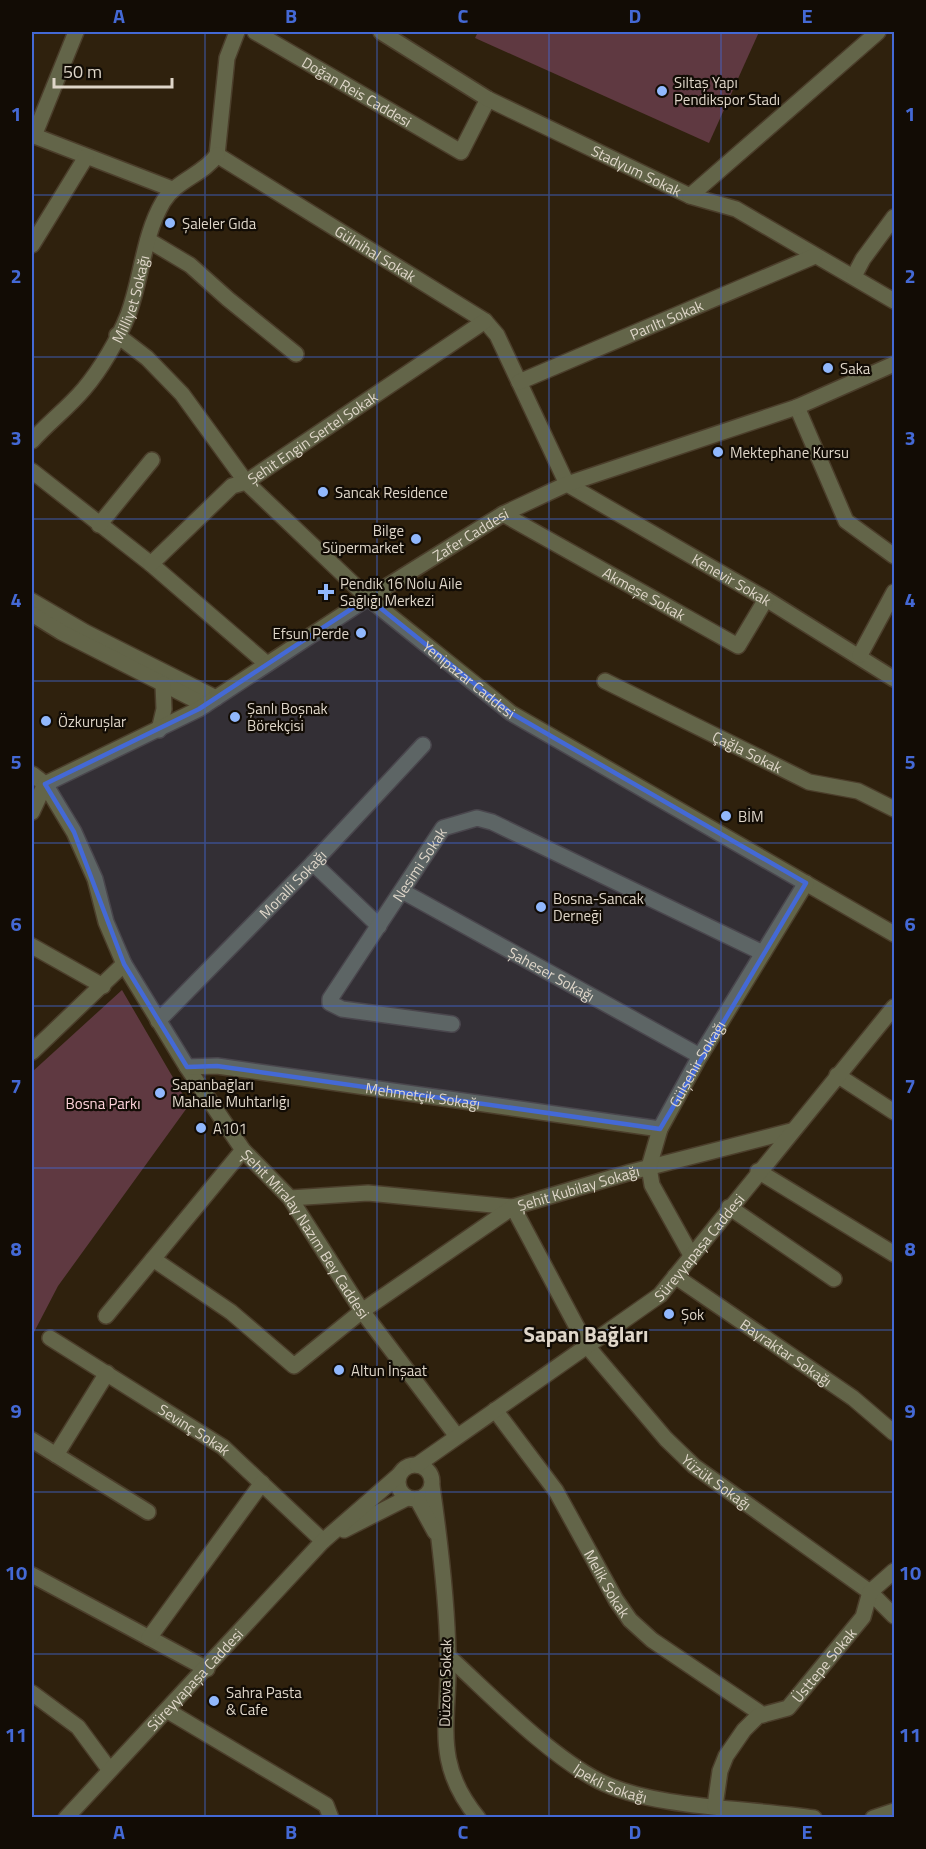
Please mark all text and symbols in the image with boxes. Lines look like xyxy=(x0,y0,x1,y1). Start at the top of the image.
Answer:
text: A xyxy=(113,0,125,31)
text: B xyxy=(285,0,297,31)
text: C xyxy=(458,0,469,31)
text: D xyxy=(629,0,641,31)
text: E xyxy=(801,0,813,31)
street label: Doğan Reis Caddesi xyxy=(298,50,416,133)
scale bar xyxy=(54,51,172,89)
text: 50 m xyxy=(63,58,102,85)
place label: Siltaş Yapı Pendikspor Stadı xyxy=(674,71,780,111)
marker: Siltaş Yapı Pendikspor Stadı xyxy=(655,84,669,98)
text: 1 xyxy=(10,98,22,129)
text: 1 xyxy=(904,98,916,129)
street label: Stadyum Sokak xyxy=(588,139,686,202)
place label: Şaleler Gıda xyxy=(182,212,257,235)
marker: Şaleler Gıda xyxy=(163,216,177,230)
street label: Gülnihal Sokak xyxy=(330,219,421,287)
street label: Milliyet Sokağı xyxy=(105,253,155,347)
text: 2 xyxy=(10,260,22,291)
text: 2 xyxy=(904,260,916,291)
street label: Parıltı Sokak xyxy=(626,293,707,345)
place label: Saka xyxy=(840,357,871,380)
marker: Saka xyxy=(821,361,835,375)
street label: Şehit Engin Sertel Sokak xyxy=(243,385,382,490)
text: 3 xyxy=(10,422,22,453)
text: 3 xyxy=(904,422,916,453)
place label: Mektephane Kursu xyxy=(730,441,849,464)
marker: Mektephane Kursu xyxy=(711,445,725,459)
place label: Sancak Residence xyxy=(335,481,448,504)
marker: Sancak Residence xyxy=(316,485,330,499)
street label: Zafer Caddesi xyxy=(428,502,512,567)
place label: Bilge Süpermarket xyxy=(322,519,405,559)
marker: Bilge Süpermarket xyxy=(409,532,423,546)
street label: Kenevir Sokak xyxy=(688,547,776,611)
street label: Akmeşe Sokak xyxy=(598,561,690,626)
place label: Pendik 16 Nolu Aile Sağlığı Merkezi xyxy=(340,572,462,612)
marker: Pendik 16 Nolu Aile Sağlığı Merkezi xyxy=(317,583,335,601)
text: 4 xyxy=(10,584,22,615)
text: 4 xyxy=(904,584,916,615)
place label: Efsun Perde xyxy=(273,622,349,645)
marker: Efsun Perde xyxy=(354,626,368,640)
street label: Yenipazar Caddesi xyxy=(418,635,519,725)
place label: Şanlı Boşnak Börekçisi xyxy=(247,697,328,737)
place label: Özkuruşlar xyxy=(58,710,126,733)
marker: Şanlı Boşnak Börekçisi xyxy=(228,710,242,724)
marker: Özkuruşlar xyxy=(39,714,53,728)
street label: Çağla Sokak xyxy=(709,724,786,779)
text: 5 xyxy=(10,746,22,777)
text: 5 xyxy=(904,746,916,777)
place label: BİM xyxy=(738,805,764,828)
marker: BİM xyxy=(719,809,733,823)
street label: Nesimi Sokak xyxy=(386,822,452,906)
street label: Moralli Sokağı xyxy=(253,844,332,924)
place label: Bosna-Sancak Derneği xyxy=(553,887,644,927)
marker: Bosna-Sancak Derneği xyxy=(534,900,548,914)
text: 6 xyxy=(10,908,22,939)
text: 6 xyxy=(904,908,916,939)
street label: Şaheser Sokağı xyxy=(504,940,599,1007)
street label: Gülşehir Sokağı xyxy=(663,1016,731,1111)
text: 7 xyxy=(10,1070,22,1101)
text: 7 xyxy=(904,1070,916,1101)
place label: Sapanbağları Mahalle Muhtarlığı xyxy=(172,1073,290,1113)
street label: Mehmetçik Sokağı xyxy=(364,1076,482,1115)
marker: Sapanbağları Mahalle Muhtarlığı xyxy=(153,1086,167,1100)
park label: Bosna Parkı xyxy=(65,1092,141,1115)
place label: A101 xyxy=(213,1117,247,1140)
marker: A101 xyxy=(194,1121,208,1135)
street label: Şehit Miralay Nazım Bey Caddesi xyxy=(236,1143,375,1324)
street label: Şehit Kubilay Sokağı xyxy=(515,1159,642,1217)
street label: Süreyyapaşa Caddesi xyxy=(649,1188,750,1307)
text: 8 xyxy=(10,1233,22,1264)
text: 8 xyxy=(904,1233,916,1264)
place label: Şok xyxy=(681,1303,704,1326)
marker: Şok xyxy=(662,1307,676,1321)
street label: Bayraktar Sokağı xyxy=(736,1313,837,1392)
district label: Sapan Bağları xyxy=(524,1318,648,1350)
place label: Altun İnşaat xyxy=(351,1359,428,1382)
marker: Altun İnşaat xyxy=(332,1363,346,1377)
text: 9 xyxy=(10,1395,22,1426)
text: 9 xyxy=(904,1395,916,1426)
street label: Sevinç Sokak xyxy=(154,1398,236,1461)
street label: Yüzük Sokağı xyxy=(676,1448,756,1515)
street label: Melik Sokak xyxy=(579,1545,636,1622)
text: 10 xyxy=(5,1557,27,1588)
text: 10 xyxy=(899,1557,921,1588)
street label: Üsttepe Sokak xyxy=(786,1622,862,1707)
street label: Süreyyapaşa Caddesi xyxy=(141,1623,248,1736)
street label: Düzova Sokak xyxy=(433,1639,457,1727)
place label: Sahra Pasta & Cafe xyxy=(226,1681,302,1721)
marker: Sahra Pasta & Cafe xyxy=(207,1694,221,1708)
text: 11 xyxy=(5,1719,27,1750)
text: 11 xyxy=(899,1719,921,1750)
street label: İpekli Sokağı xyxy=(569,1757,649,1808)
text: A xyxy=(113,1816,125,1847)
text: B xyxy=(285,1816,297,1847)
text: C xyxy=(458,1816,469,1847)
text: D xyxy=(629,1816,641,1847)
text: E xyxy=(801,1816,813,1847)

